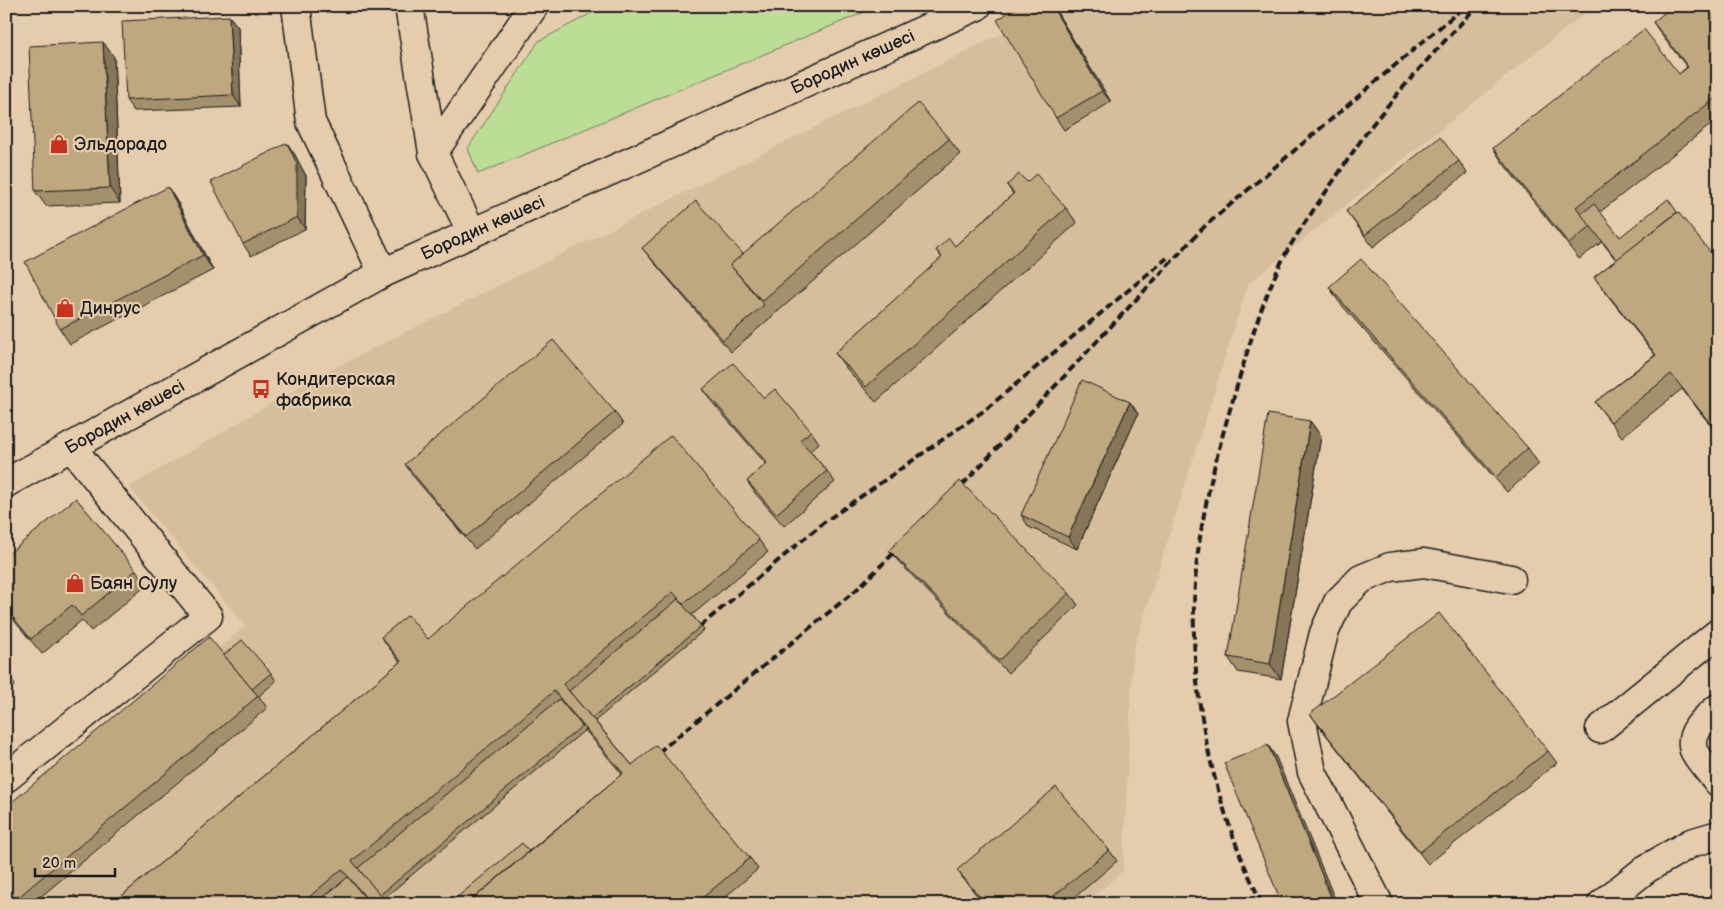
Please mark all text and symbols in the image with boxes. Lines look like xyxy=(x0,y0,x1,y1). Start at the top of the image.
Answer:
street label: Бородин көшесі xyxy=(788,25,918,99)
shop icon: Эльдорадо xyxy=(48,133,70,155)
place label: Эльдорадо xyxy=(74,134,167,155)
street label: Бородин көшесі xyxy=(418,191,548,265)
shop icon: Динрус xyxy=(54,297,76,319)
place label: Динрус xyxy=(80,298,140,319)
place label: Кондитерская фабрика xyxy=(276,369,395,411)
street label: Бородин көшесі xyxy=(62,375,188,459)
bus stop icon: Кондитерская фабрика xyxy=(250,378,272,400)
shop icon: Баян Сулу xyxy=(64,572,86,594)
place label: Баян Сулу xyxy=(90,573,178,594)
scale bar xyxy=(35,845,115,877)
text: 20 m xyxy=(42,854,76,873)

